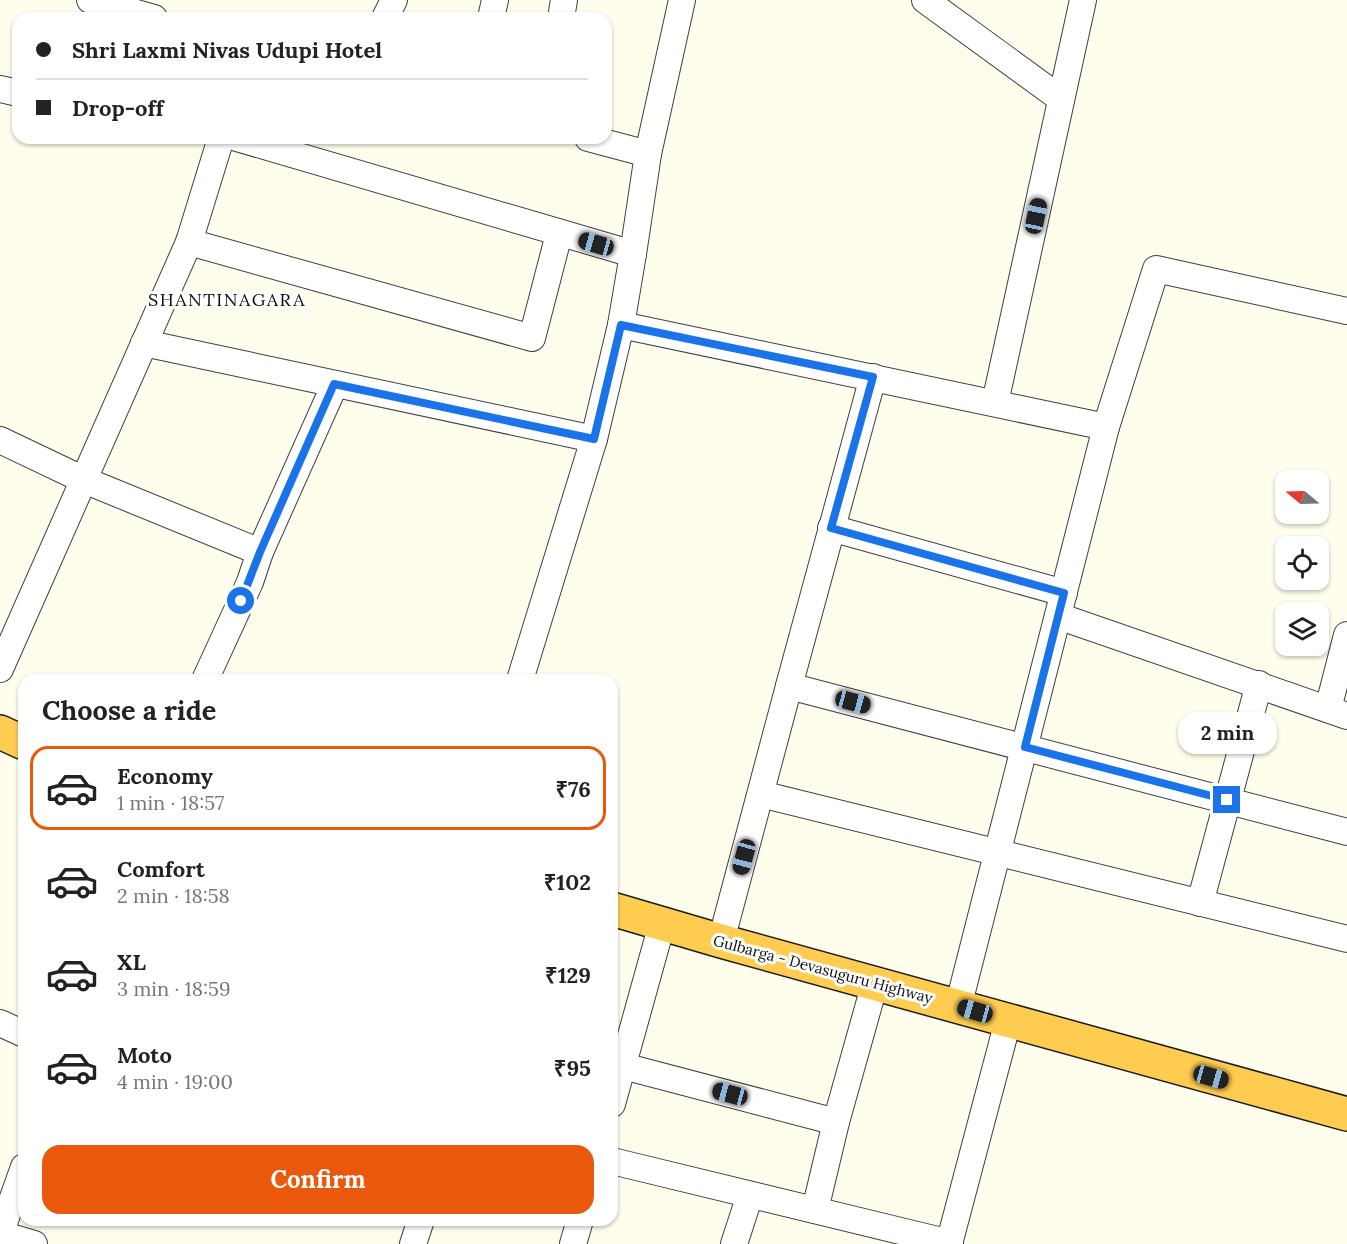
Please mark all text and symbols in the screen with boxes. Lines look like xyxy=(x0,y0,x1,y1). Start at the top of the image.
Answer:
text: Shri Laxmi Nivas Udupi Hotel xyxy=(72,36,382,64)
text: Drop-off xyxy=(72,94,164,122)
car xyxy=(1023,197,1049,235)
car xyxy=(576,230,616,258)
district label: SHANTINAGARA xyxy=(148,288,306,311)
north arrow xyxy=(1275,470,1329,524)
map controls xyxy=(1275,470,1329,656)
button: locate xyxy=(1275,536,1329,590)
route start xyxy=(227,587,254,614)
button: layers xyxy=(1275,602,1329,656)
car xyxy=(833,689,873,715)
text: Choose a ride xyxy=(42,693,216,727)
callout: 2 min xyxy=(1178,713,1276,755)
text: 2 min xyxy=(1201,720,1254,745)
icon: car xyxy=(45,761,99,815)
text: Economy xyxy=(117,762,213,790)
text: ₹76 xyxy=(555,775,591,803)
route end xyxy=(1213,786,1240,813)
text: 1 min · 18:57 xyxy=(117,790,224,815)
car xyxy=(731,837,757,877)
icon: car xyxy=(45,854,99,908)
text: Comfort xyxy=(117,855,205,883)
text: ₹102 xyxy=(544,868,591,896)
text: 2 min · 18:58 xyxy=(117,883,230,908)
street label: Gulbarga - Devasuguru Highway xyxy=(711,931,935,1007)
icon: car xyxy=(45,947,99,1001)
text: XL xyxy=(117,948,146,976)
text: ₹129 xyxy=(545,961,591,989)
text: 3 min · 18:59 xyxy=(117,976,231,1001)
car xyxy=(955,997,995,1025)
icon: car xyxy=(45,1040,99,1094)
text: Moto xyxy=(117,1041,172,1069)
text: ₹95 xyxy=(554,1054,591,1082)
car xyxy=(1191,1063,1231,1091)
text: 4 min · 19:00 xyxy=(117,1069,233,1094)
car xyxy=(710,1081,750,1107)
button: Confirm xyxy=(42,1145,594,1214)

